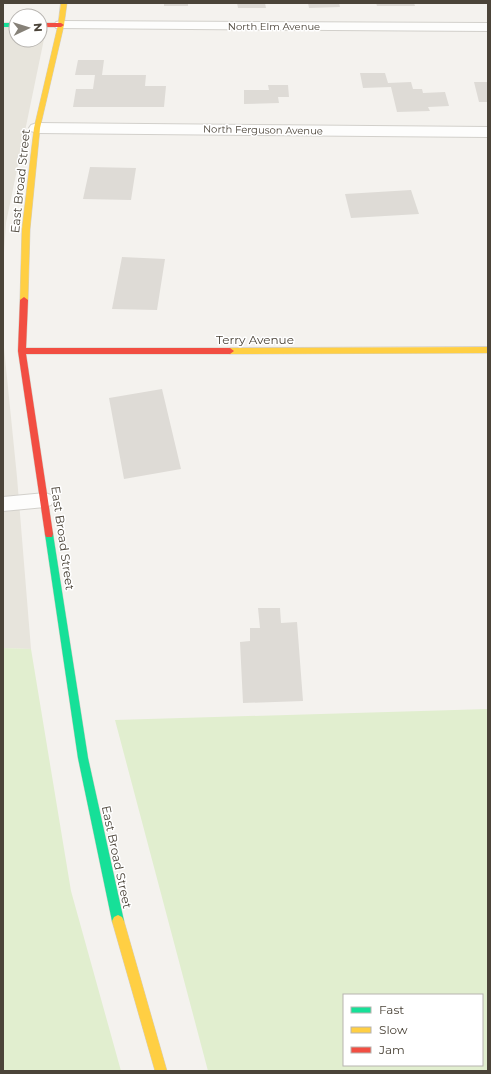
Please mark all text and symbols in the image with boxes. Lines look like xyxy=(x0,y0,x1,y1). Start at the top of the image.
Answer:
north arrow xyxy=(8,8,48,48)
street label: North Elm Avenue xyxy=(228,20,320,33)
text: N xyxy=(31,22,45,32)
street label: North Ferguson Avenue xyxy=(203,122,323,138)
street label: East Broad Street xyxy=(7,128,33,234)
street label: Terry Avenue xyxy=(216,332,294,347)
street label: East Broad Street xyxy=(48,485,78,591)
street label: East Broad Street xyxy=(99,804,135,910)
legend xyxy=(343,994,483,1066)
text: Fast xyxy=(379,1002,404,1017)
text: Slow xyxy=(379,1022,408,1037)
text: Jam xyxy=(378,1042,405,1057)

